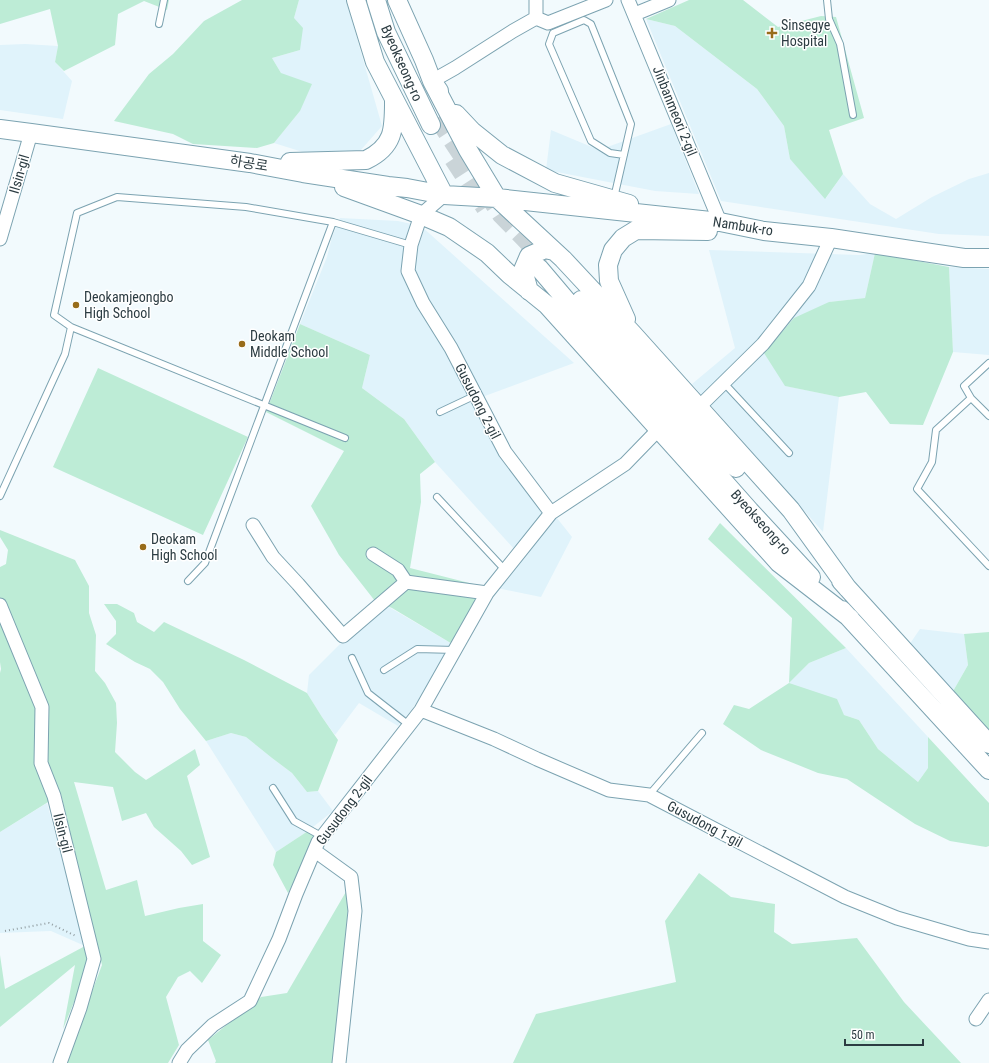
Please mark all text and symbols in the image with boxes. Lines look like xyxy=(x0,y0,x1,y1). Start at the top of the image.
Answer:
place label: Sinsegye Hospital xyxy=(781,17,831,49)
street label: Byeokseong-ro xyxy=(378,22,426,104)
marker: Sinsegye Hospital xyxy=(766,27,778,39)
street label: Jinbanmeori 2-gil xyxy=(650,64,700,158)
street label: 하공로 xyxy=(229,152,269,174)
street label: Ilsin-gil xyxy=(6,153,32,195)
street label: Nambuk-ro xyxy=(712,213,774,239)
place label: Deokamjeongbo High School xyxy=(84,289,173,321)
marker: Deokamjeongbo High School xyxy=(71,300,81,310)
place label: Deokam Middle School xyxy=(250,328,328,360)
marker: Deokam Middle School xyxy=(237,339,247,349)
street label: Gusudong 2-gil xyxy=(452,360,504,442)
street label: Byeokseong-ro xyxy=(728,486,794,558)
place label: Deokam High School xyxy=(151,531,218,563)
marker: Deokam High School xyxy=(138,542,148,552)
street label: Gusudong 2-gil xyxy=(313,772,375,848)
street label: Gusudong 1-gil xyxy=(665,798,745,850)
street label: Ilsin-gil xyxy=(50,812,76,854)
scale bar xyxy=(845,1021,923,1047)
text: 50 m xyxy=(851,1028,875,1042)

